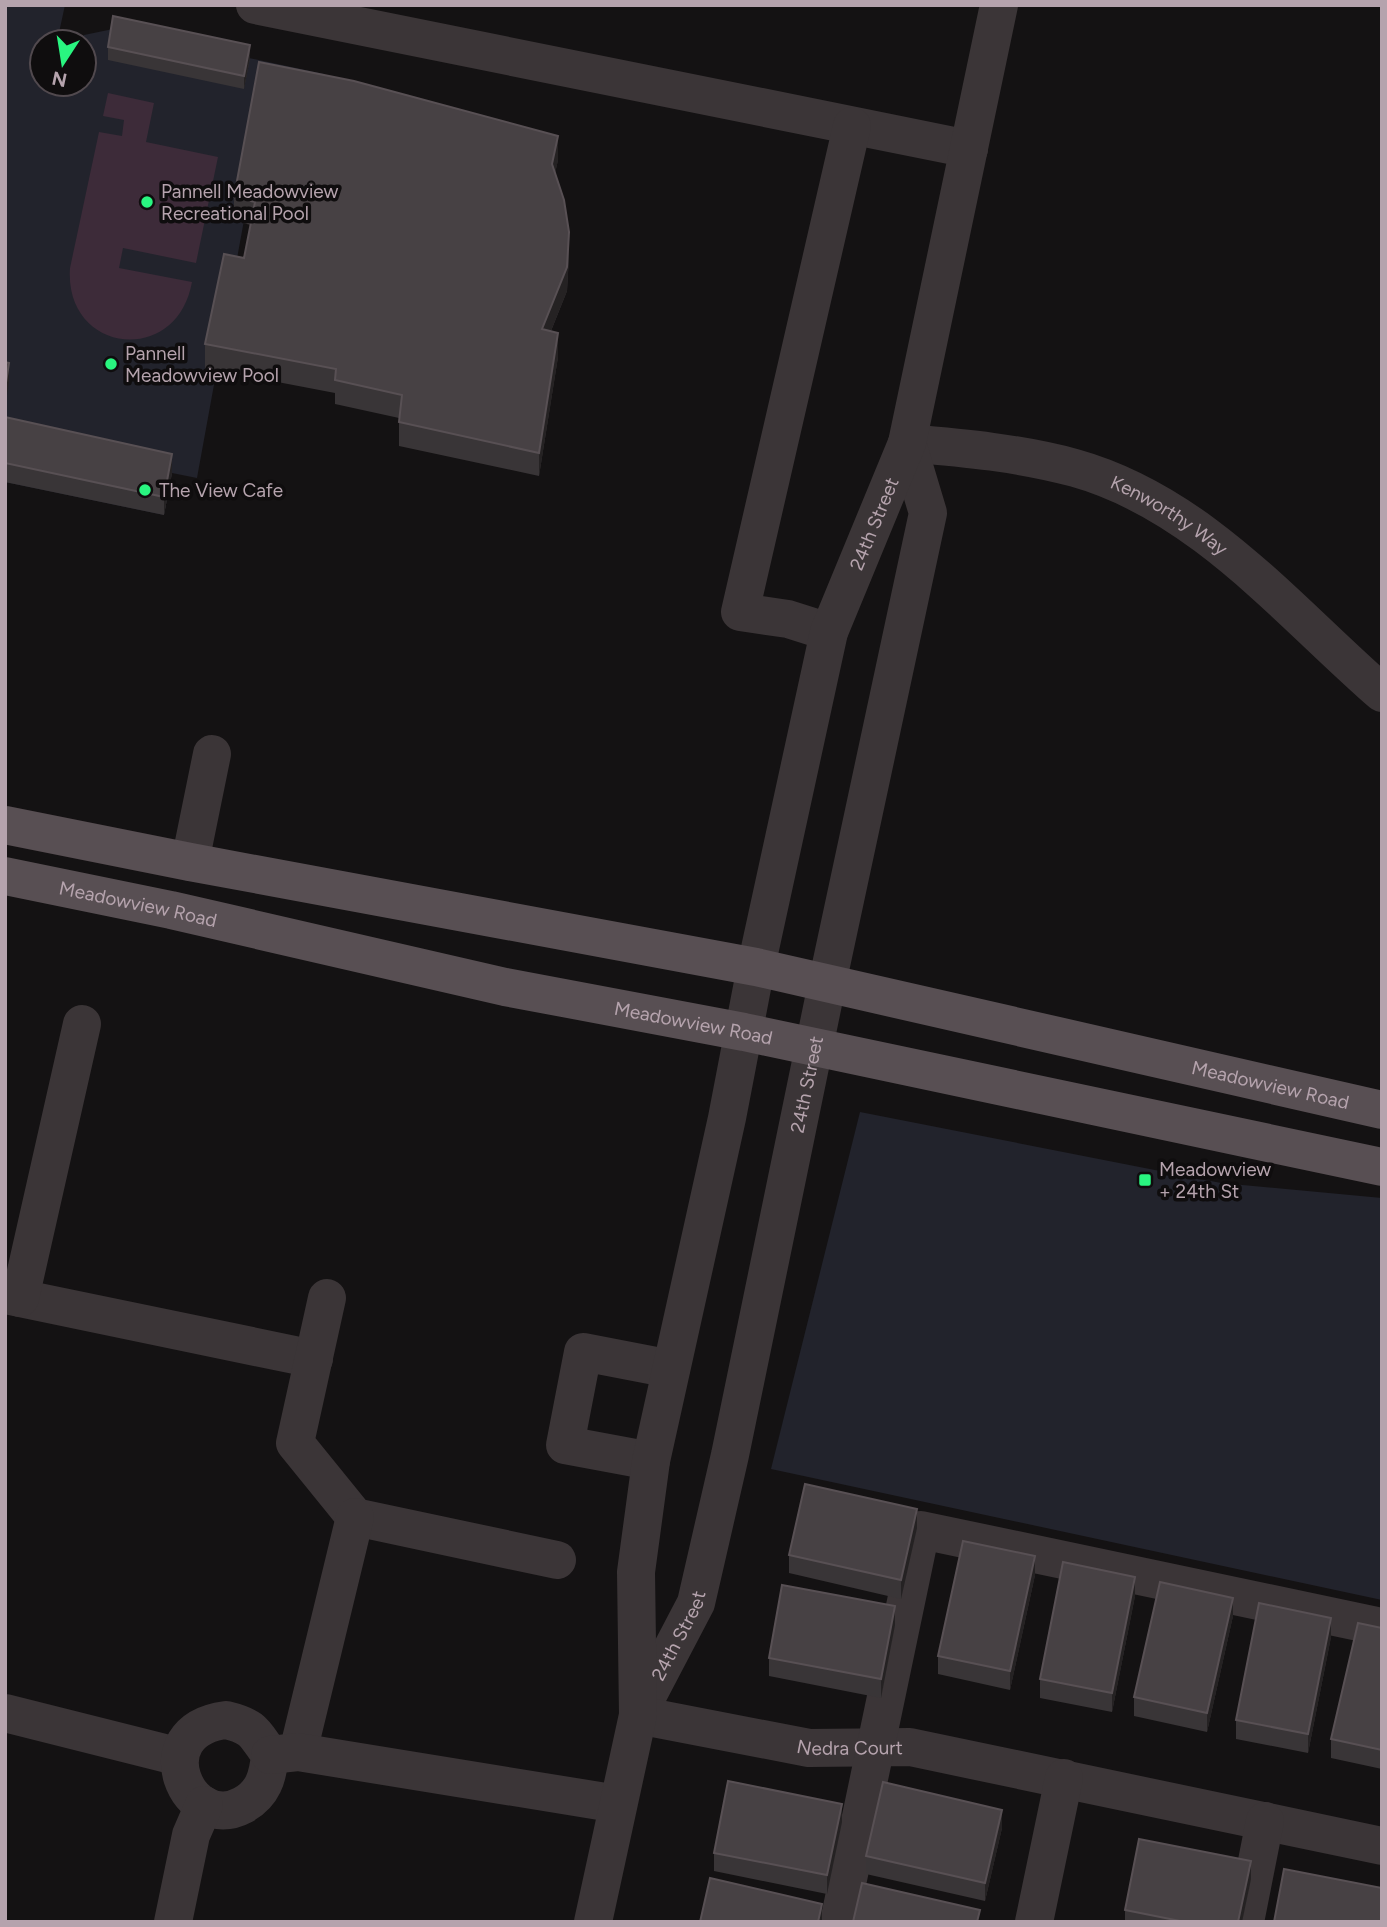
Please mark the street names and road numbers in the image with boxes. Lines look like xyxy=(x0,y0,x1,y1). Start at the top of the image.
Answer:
street label: Kenworthy Way xyxy=(1107,470,1233,560)
street label: 24th Street xyxy=(844,474,903,573)
street label: Meadowview Road xyxy=(57,876,219,932)
street label: Meadowview Road xyxy=(612,996,775,1049)
street label: 24th Street xyxy=(785,1034,827,1135)
street label: Meadowview Road xyxy=(1189,1055,1351,1114)
street label: 24th Street xyxy=(646,1588,710,1684)
street label: Nedra Court xyxy=(795,1734,903,1760)

